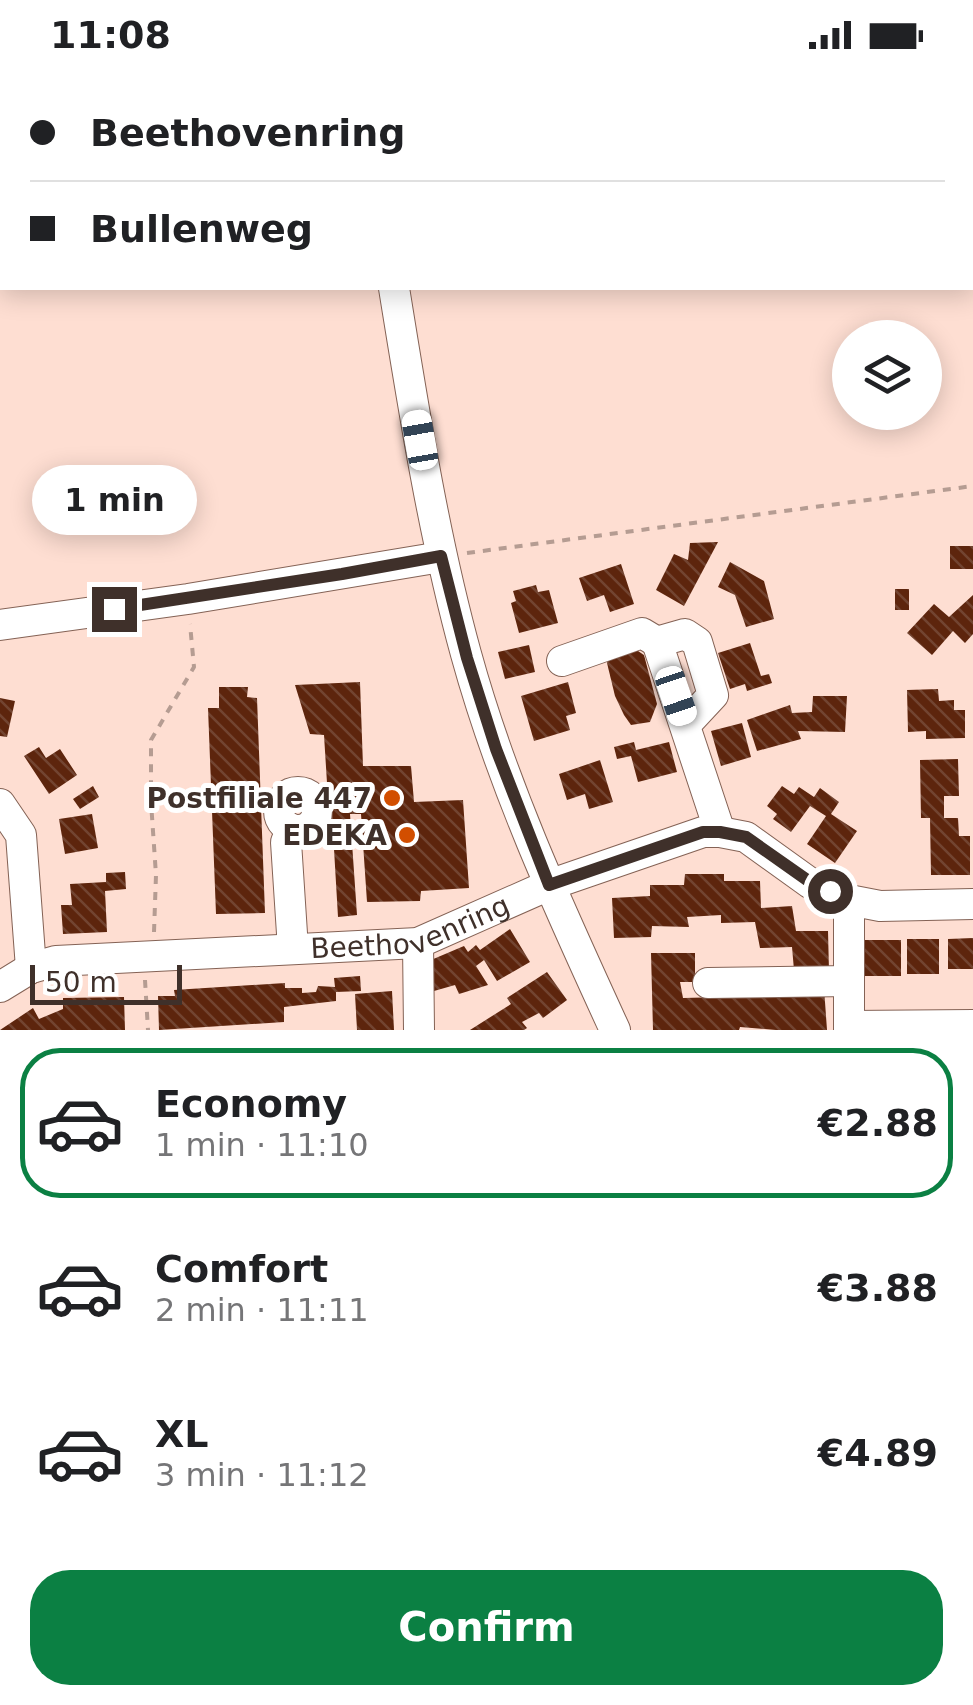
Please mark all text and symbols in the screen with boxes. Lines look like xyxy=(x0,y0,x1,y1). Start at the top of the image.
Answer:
text: 11:08 xyxy=(50,13,171,57)
text: Beethovenring xyxy=(90,111,405,155)
text: Bullenweg xyxy=(90,207,313,251)
map controls xyxy=(832,320,942,430)
button: layers xyxy=(832,320,942,430)
car xyxy=(400,408,440,472)
callout: 1 min xyxy=(32,464,196,534)
text: 1 min xyxy=(64,481,165,519)
route end xyxy=(92,587,137,632)
car xyxy=(652,663,700,729)
place label: Postfiliale 447 xyxy=(147,782,372,815)
marker: Postfiliale 447 xyxy=(381,787,403,809)
place label: EDEKA xyxy=(282,819,387,852)
marker: EDEKA xyxy=(396,824,418,846)
route start xyxy=(808,869,853,914)
street label: Beethovenring xyxy=(310,888,514,965)
scale bar xyxy=(30,960,182,1004)
text: 50 m xyxy=(45,966,117,999)
icon: car xyxy=(35,1078,125,1168)
text: Economy xyxy=(155,1082,347,1126)
text: €2.88 xyxy=(818,1101,938,1145)
text: 1 min · 11:10 xyxy=(155,1126,369,1164)
icon: car xyxy=(35,1243,125,1333)
text: Comfort xyxy=(155,1247,328,1291)
text: €3.88 xyxy=(818,1266,938,1310)
text: 2 min · 11:11 xyxy=(155,1291,369,1329)
icon: car xyxy=(35,1408,125,1498)
text: XL xyxy=(155,1412,209,1456)
text: €4.89 xyxy=(818,1431,938,1475)
text: 3 min · 11:12 xyxy=(155,1456,369,1494)
button: Confirm xyxy=(30,1570,943,1685)

